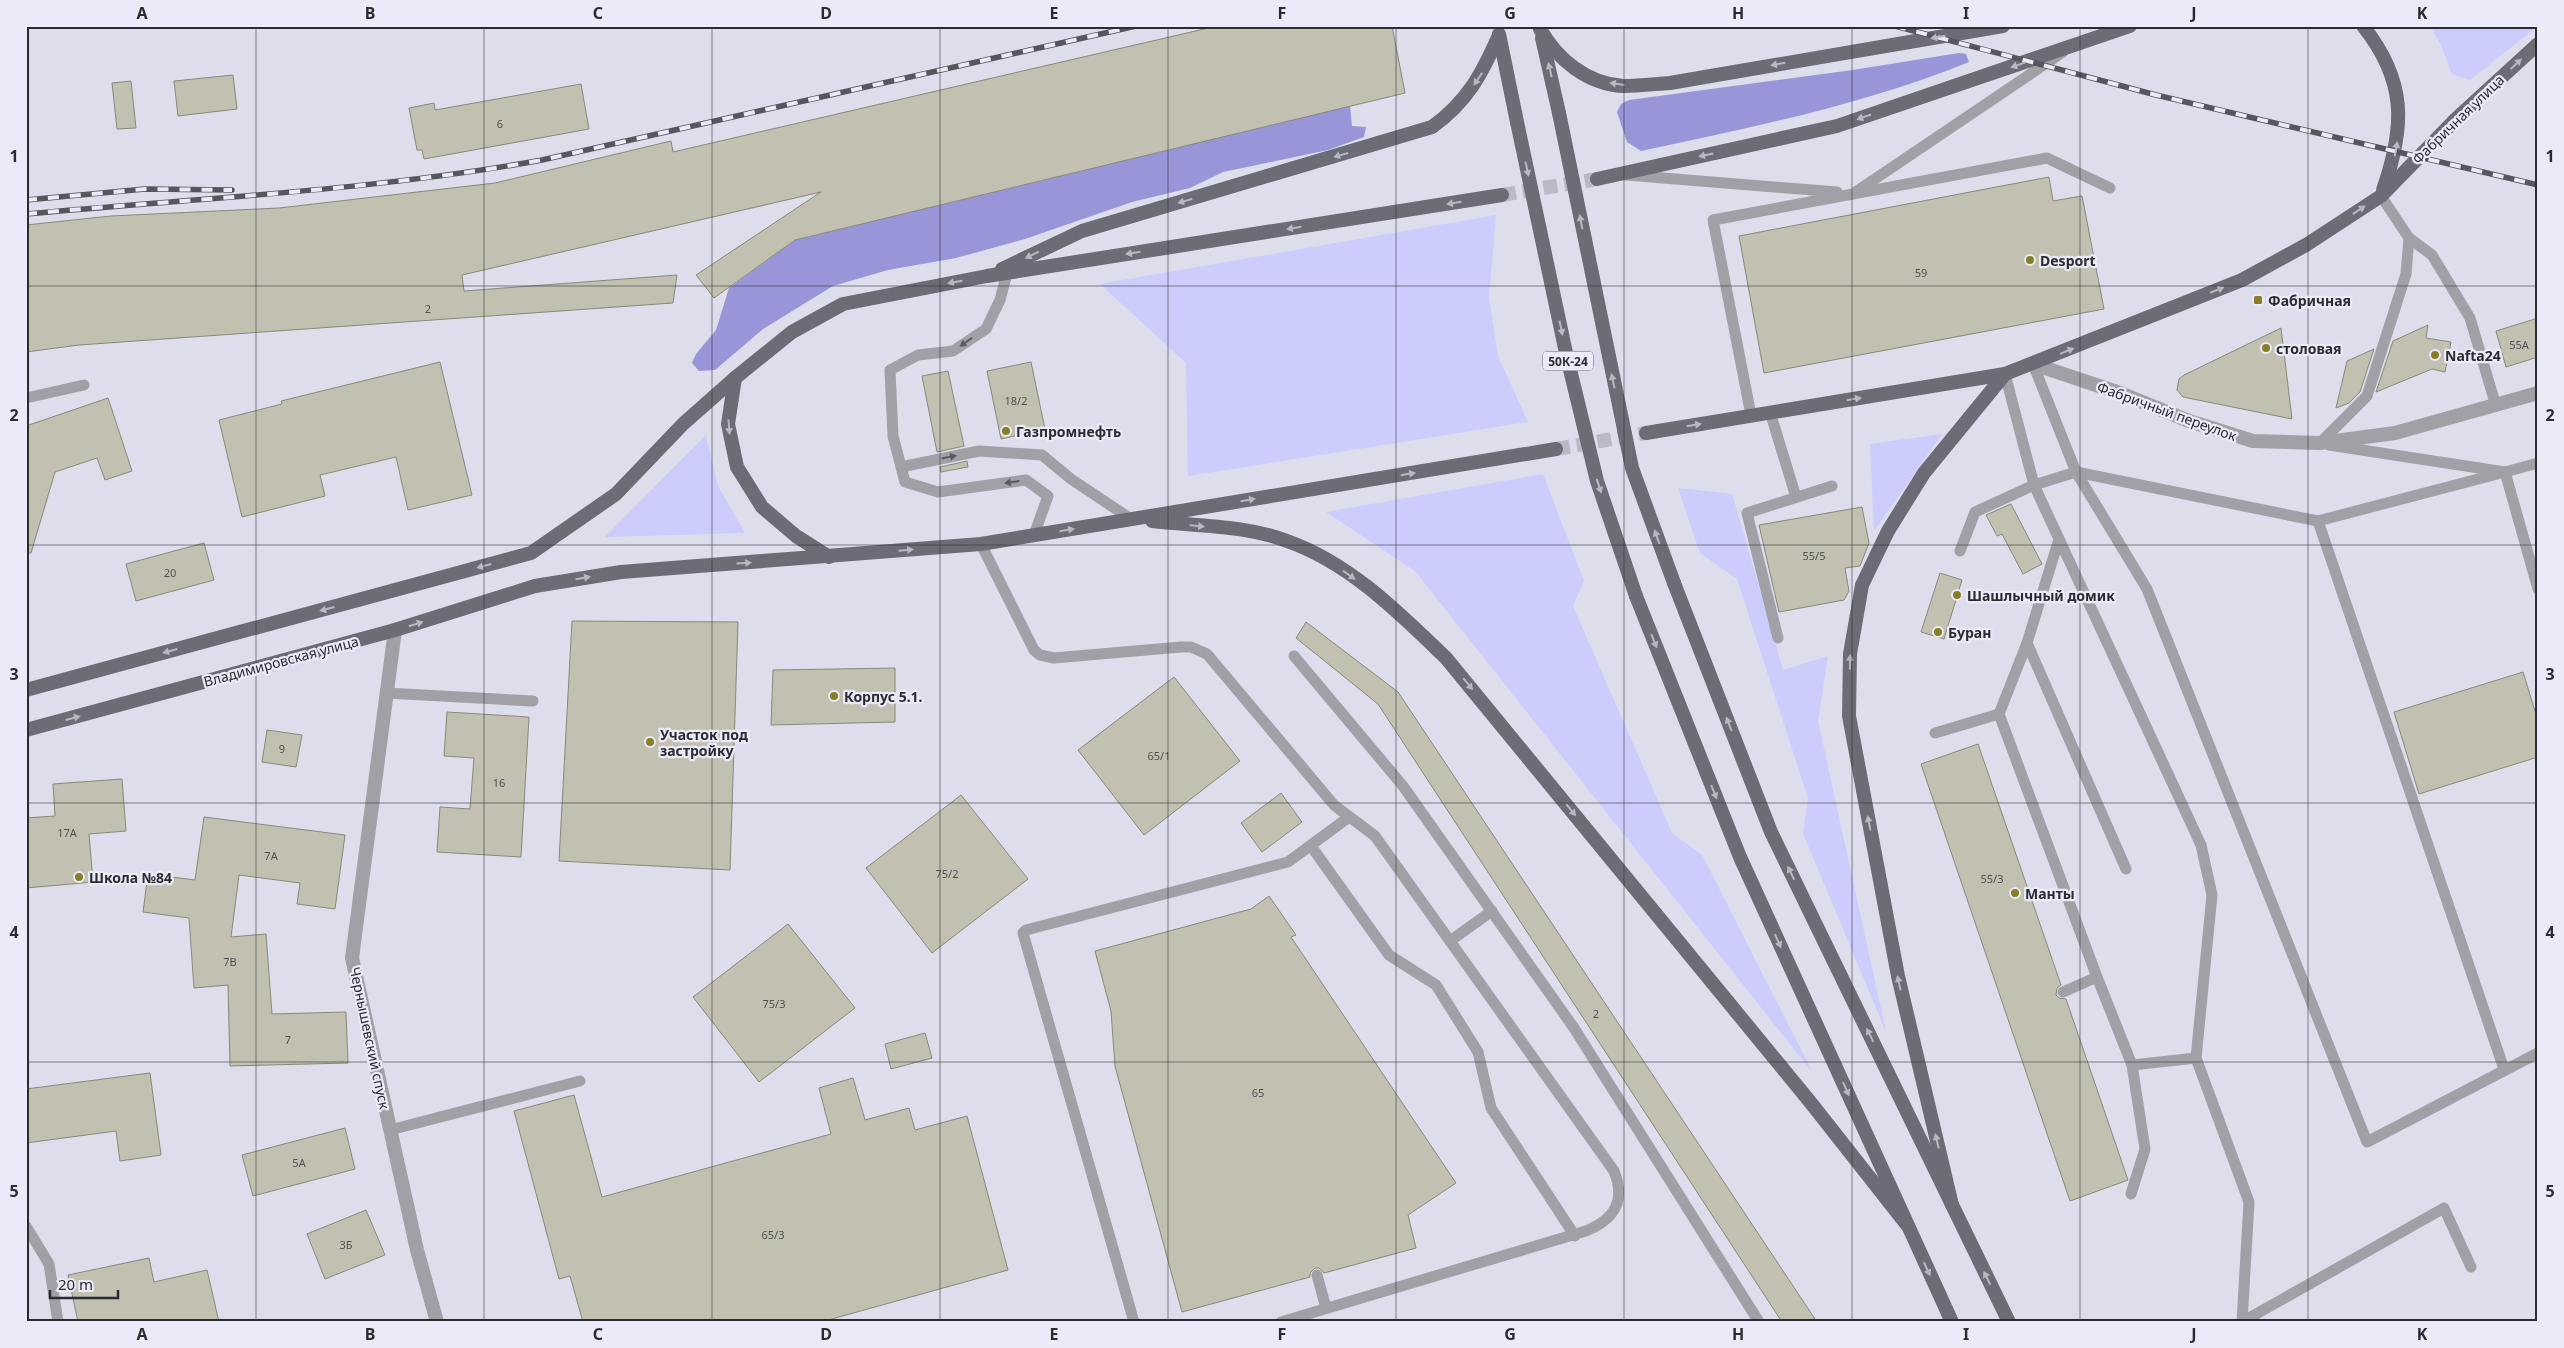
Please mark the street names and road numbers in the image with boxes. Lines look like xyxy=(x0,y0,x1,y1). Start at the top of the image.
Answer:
street label: Фабричная улица xyxy=(2408,70,2508,168)
road number: 50К-24 xyxy=(1543,352,1593,371)
street label: Фабричный переулок xyxy=(2095,377,2240,445)
street label: Владимировская улица xyxy=(201,631,361,691)
street label: Чернышевский спуск xyxy=(346,965,394,1111)

